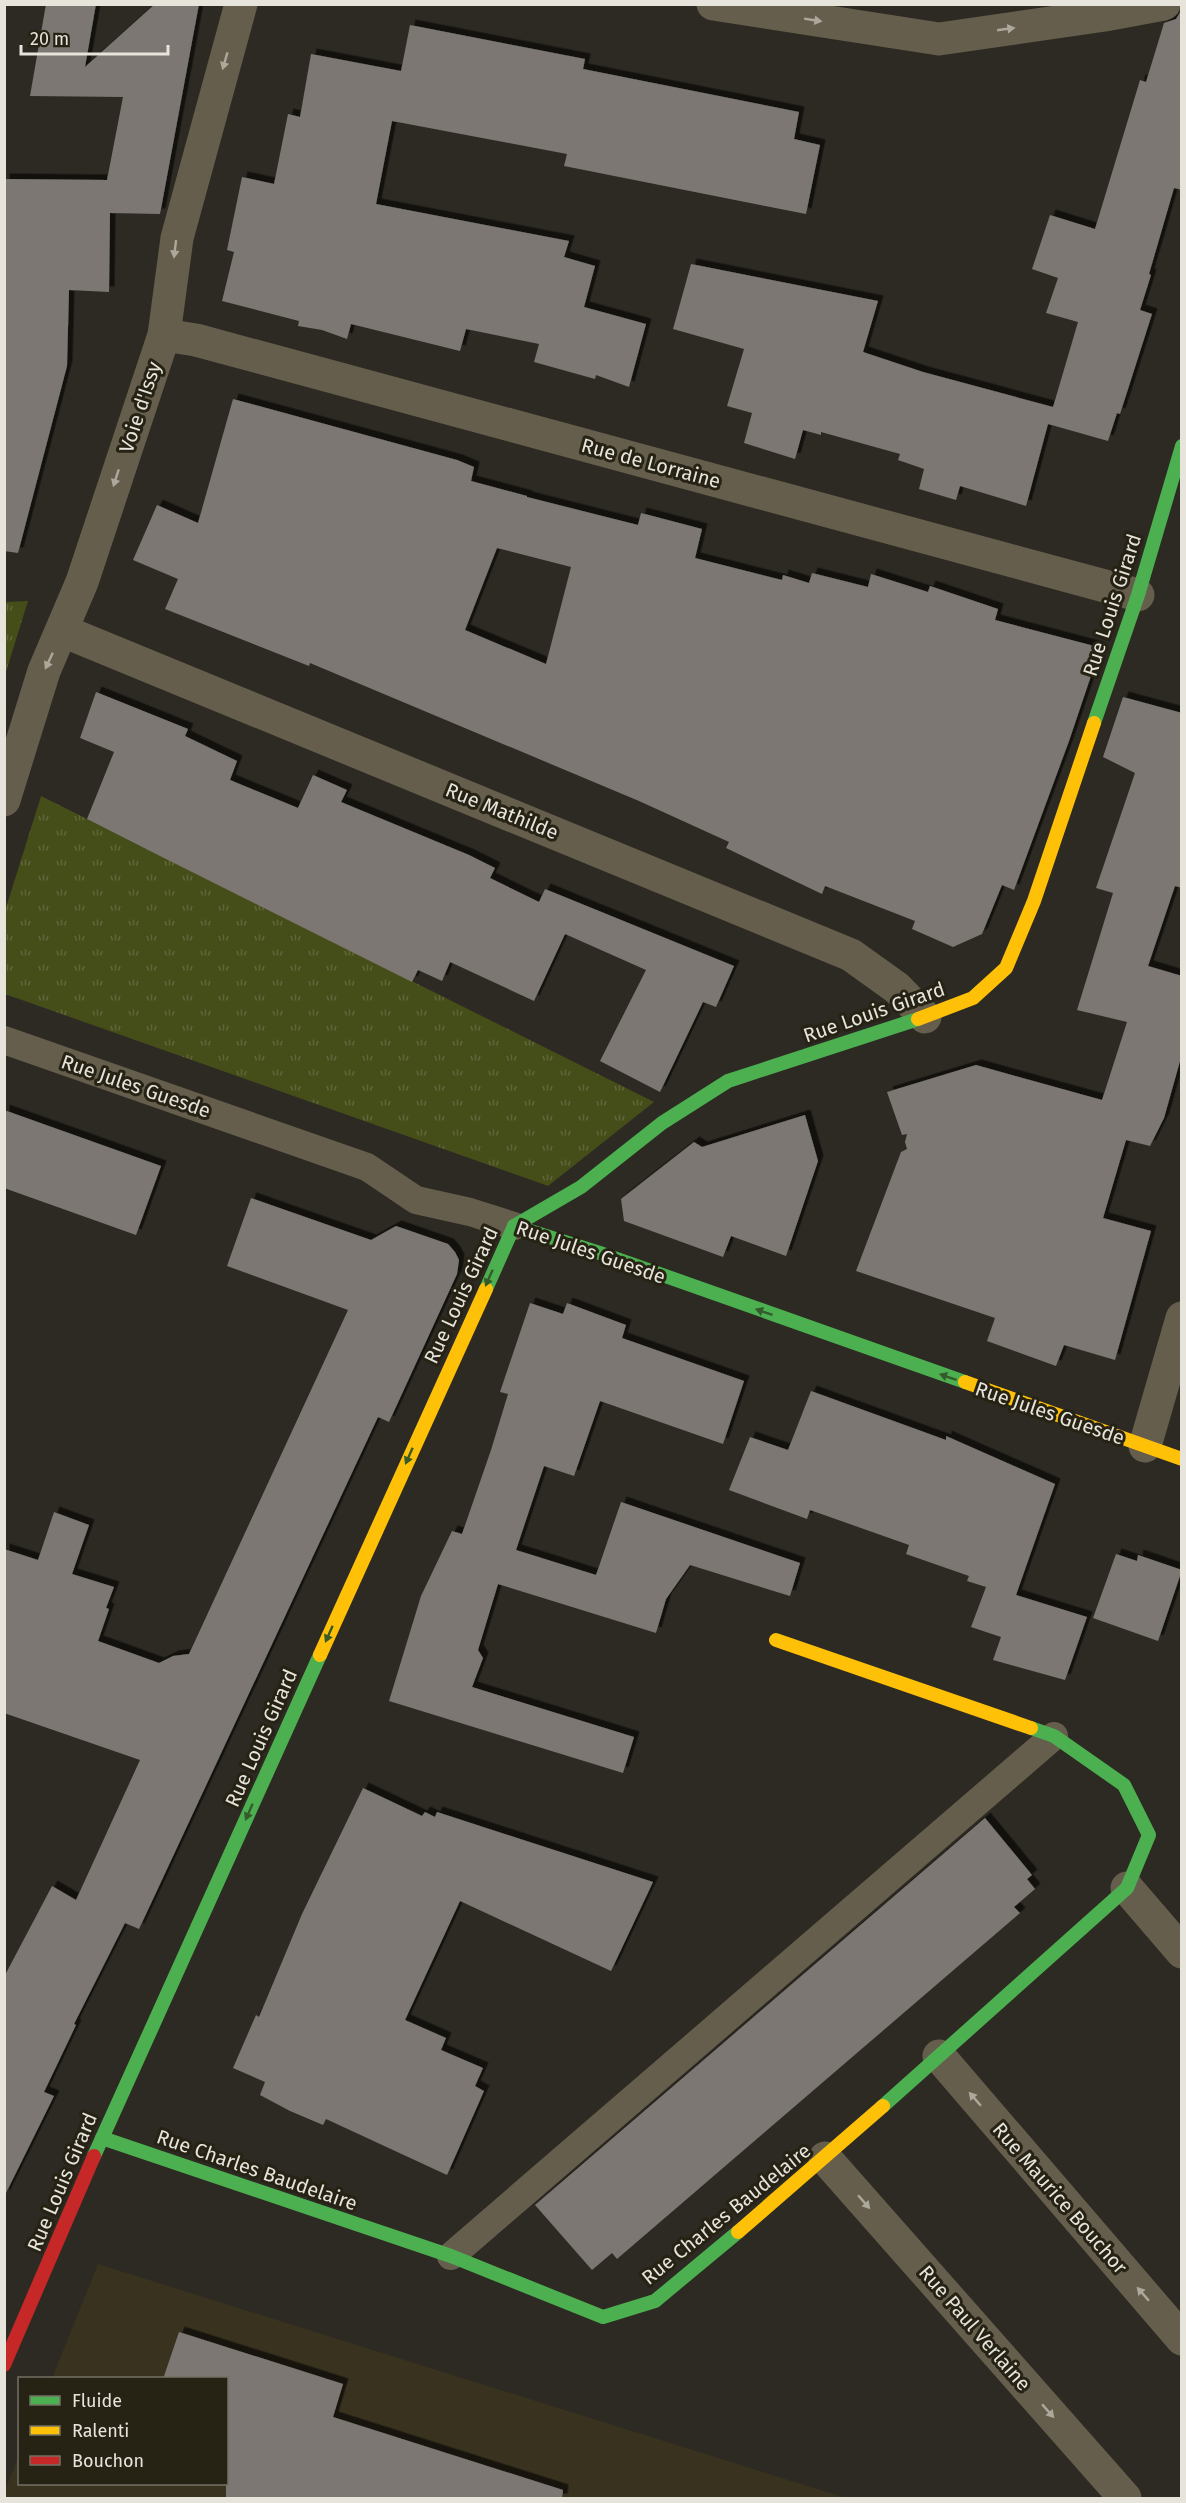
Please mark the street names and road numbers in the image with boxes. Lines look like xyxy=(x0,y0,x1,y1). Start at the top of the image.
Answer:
street label: Voie d'Issy xyxy=(114,358,166,456)
street label: Rue de Lorraine xyxy=(579,433,723,493)
street label: Rue Louis Girard xyxy=(1078,531,1146,679)
street label: Rue Mathilde xyxy=(442,777,562,845)
street label: Rue Louis Girard xyxy=(800,977,948,1047)
street label: Rue Jules Guesde xyxy=(58,1049,214,1123)
street label: Rue Jules Guesde xyxy=(513,1215,669,1289)
street label: Rue Louis Girard xyxy=(419,1223,503,1367)
street label: Rue Jules Guesde xyxy=(972,1376,1128,1450)
street label: Rue Louis Girard xyxy=(220,1665,302,1811)
street label: Rue Louis Girard xyxy=(22,2109,102,2255)
street label: Rue Maurice Bouchor xyxy=(988,2117,1133,2279)
street label: Rue Charles Baudelaire xyxy=(154,2124,360,2216)
street label: Rue Charles Baudelaire xyxy=(637,2138,815,2290)
street label: Rue Paul Verlaine xyxy=(914,2260,1036,2396)

